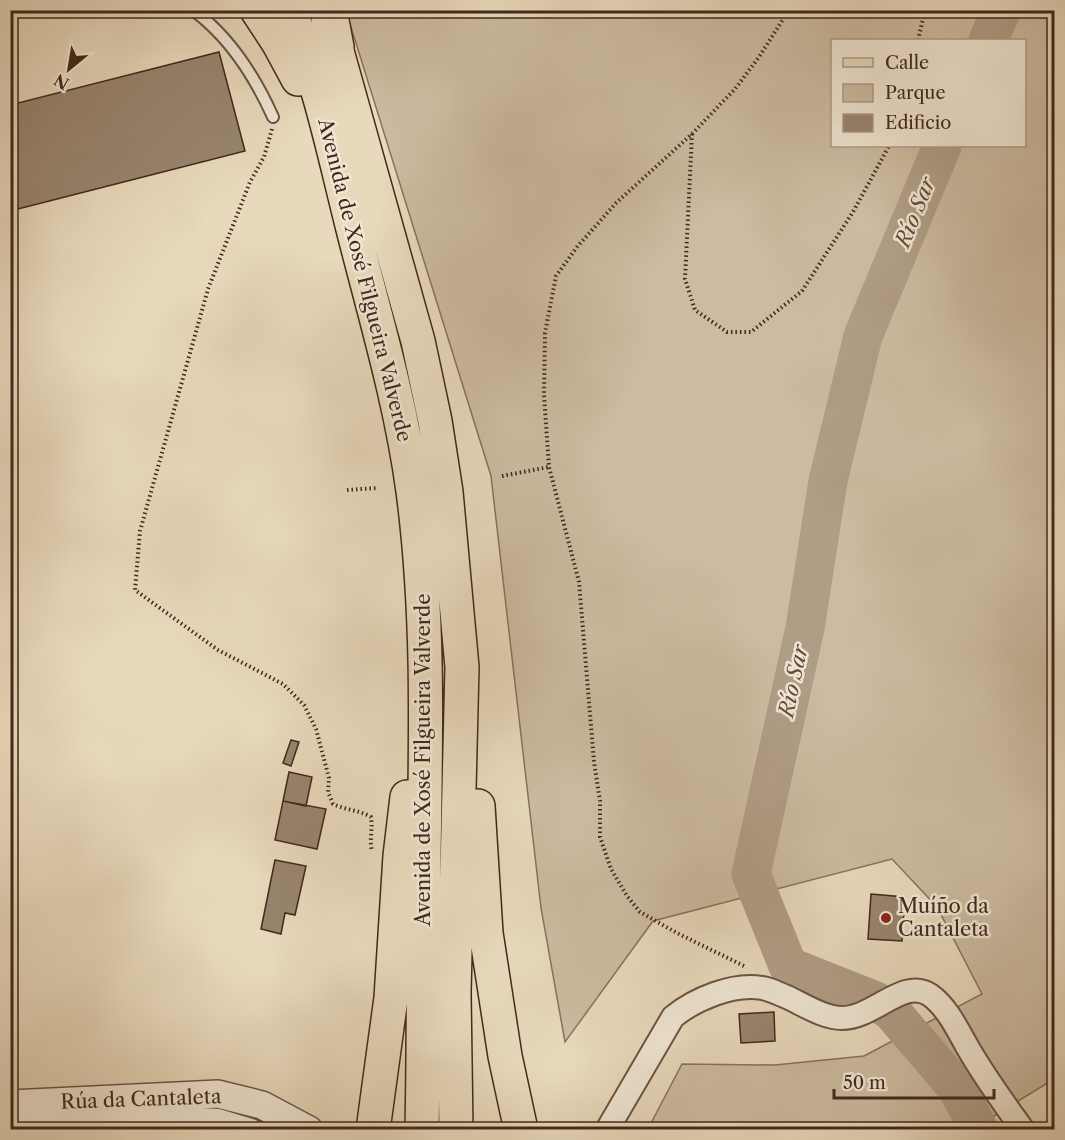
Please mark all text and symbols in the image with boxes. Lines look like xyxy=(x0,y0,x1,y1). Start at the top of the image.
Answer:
north arrow xyxy=(39,39,99,99)
legend xyxy=(831,39,1026,147)
text: Calle xyxy=(885,52,929,74)
text: N xyxy=(50,70,73,94)
text: Parque xyxy=(885,82,946,104)
text: Edificio xyxy=(885,112,951,134)
street label: Avenida de Xosé Filgueira Valverde xyxy=(313,115,417,444)
water label: Río Sar xyxy=(889,172,941,252)
street label: Avenida de Xosé Filgueira Valverde xyxy=(411,594,435,927)
water label: Río Sar xyxy=(773,641,813,721)
place label: Muíño da Cantaleta xyxy=(898,894,989,941)
marker: Muíño da Cantaleta xyxy=(879,911,893,925)
scale bar xyxy=(834,1062,994,1100)
text: 50 m xyxy=(843,1072,886,1094)
street label: Rúa da Cantaleta xyxy=(60,1084,222,1114)

